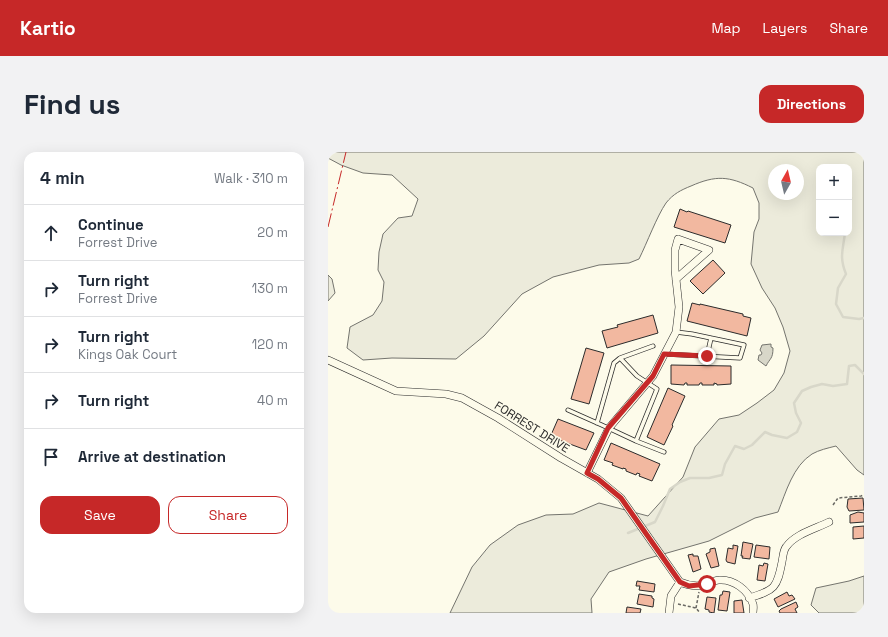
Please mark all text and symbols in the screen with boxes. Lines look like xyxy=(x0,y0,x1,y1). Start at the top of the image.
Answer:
text: Kartio xyxy=(20,16,76,41)
text: Map xyxy=(711,19,741,37)
text: Layers xyxy=(763,19,807,37)
text: Share xyxy=(829,19,868,37)
button: Directions xyxy=(759,85,864,123)
text: Find us xyxy=(24,86,121,122)
north arrow xyxy=(768,164,804,200)
map controls xyxy=(816,164,852,236)
button: + xyxy=(816,164,852,200)
text: 4 min xyxy=(40,167,85,189)
text: Walk · 310 m xyxy=(214,170,288,187)
button: − xyxy=(816,200,852,236)
text: Continue xyxy=(78,215,144,234)
icon: ahead xyxy=(40,222,62,244)
text: 20 m xyxy=(257,224,288,241)
text: Forrest Drive xyxy=(78,234,157,251)
text: Turn right xyxy=(78,271,149,290)
icon: right xyxy=(40,278,62,300)
text: 130 m xyxy=(252,280,288,297)
text: Forrest Drive xyxy=(78,290,157,307)
text: Turn right xyxy=(78,327,149,346)
icon: right xyxy=(40,334,62,356)
text: 120 m xyxy=(252,336,288,353)
text: Kings Oak Court xyxy=(78,346,177,363)
route end xyxy=(698,347,716,365)
icon: right xyxy=(40,390,62,412)
text: Turn right xyxy=(78,391,149,410)
text: 40 m xyxy=(257,392,288,409)
street label: FORREST DRIVE xyxy=(491,397,573,457)
icon: arrive xyxy=(40,446,62,468)
text: Arrive at destination xyxy=(78,447,226,466)
button: Save xyxy=(40,496,160,534)
button: Share xyxy=(168,496,288,534)
route start xyxy=(698,575,716,593)

